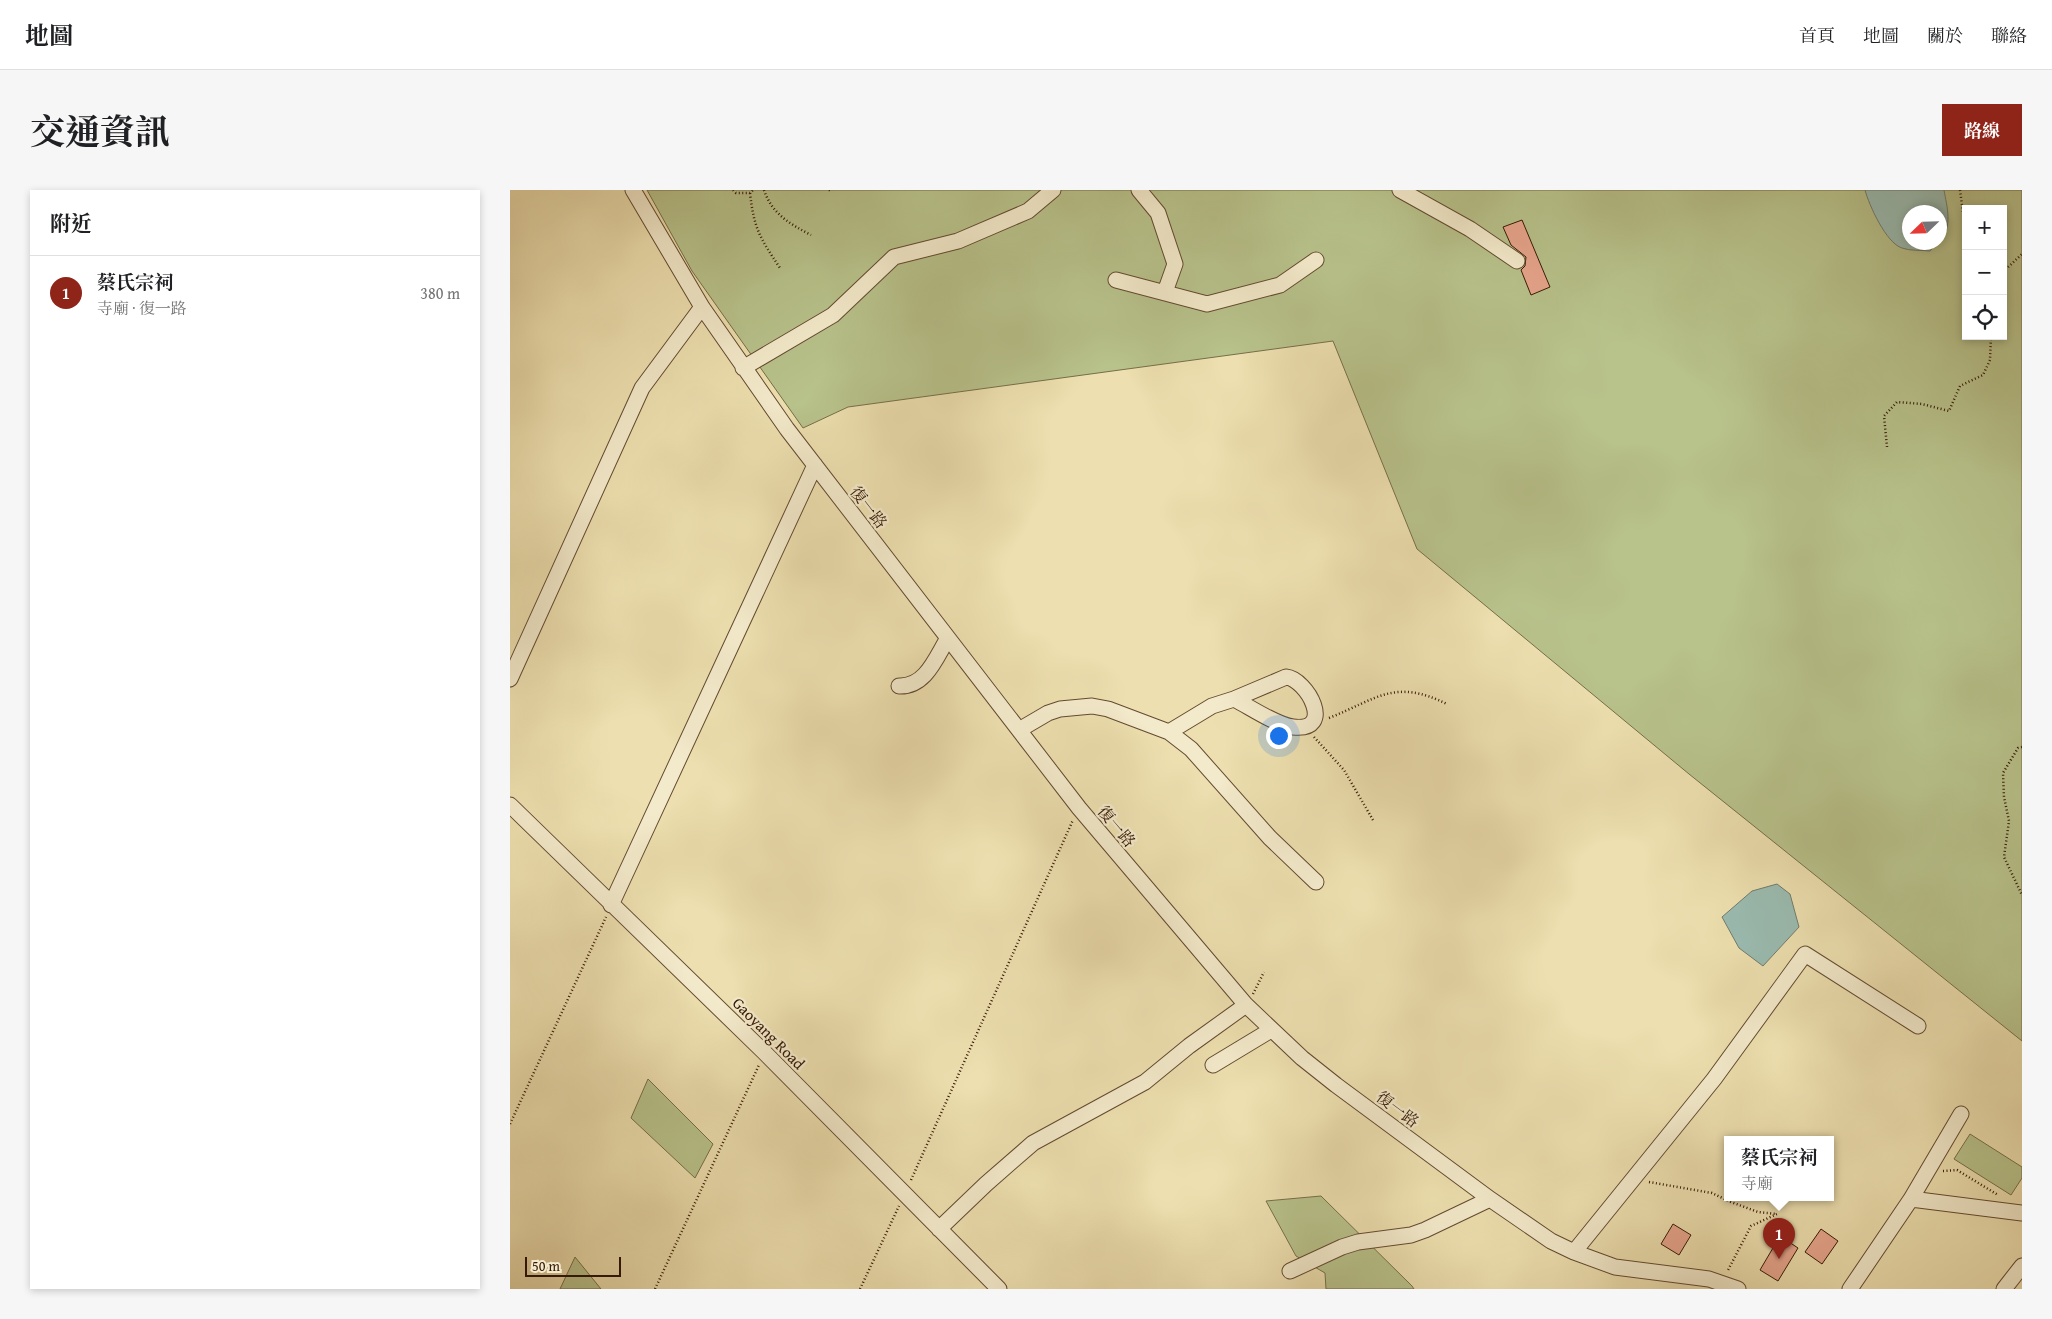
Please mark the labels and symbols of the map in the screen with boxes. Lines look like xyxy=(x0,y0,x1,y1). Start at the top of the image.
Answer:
north arrow xyxy=(1902,205,1947,250)
street label: 復一路 xyxy=(845,481,893,533)
your location xyxy=(1266,723,1292,749)
street label: 復一路 xyxy=(1092,800,1142,852)
street label: Gaoyang Road xyxy=(727,991,811,1075)
street label: 復一路 xyxy=(1372,1085,1424,1133)
pin: 1 xyxy=(1763,1218,1795,1259)
scale bar xyxy=(525,1254,621,1277)

